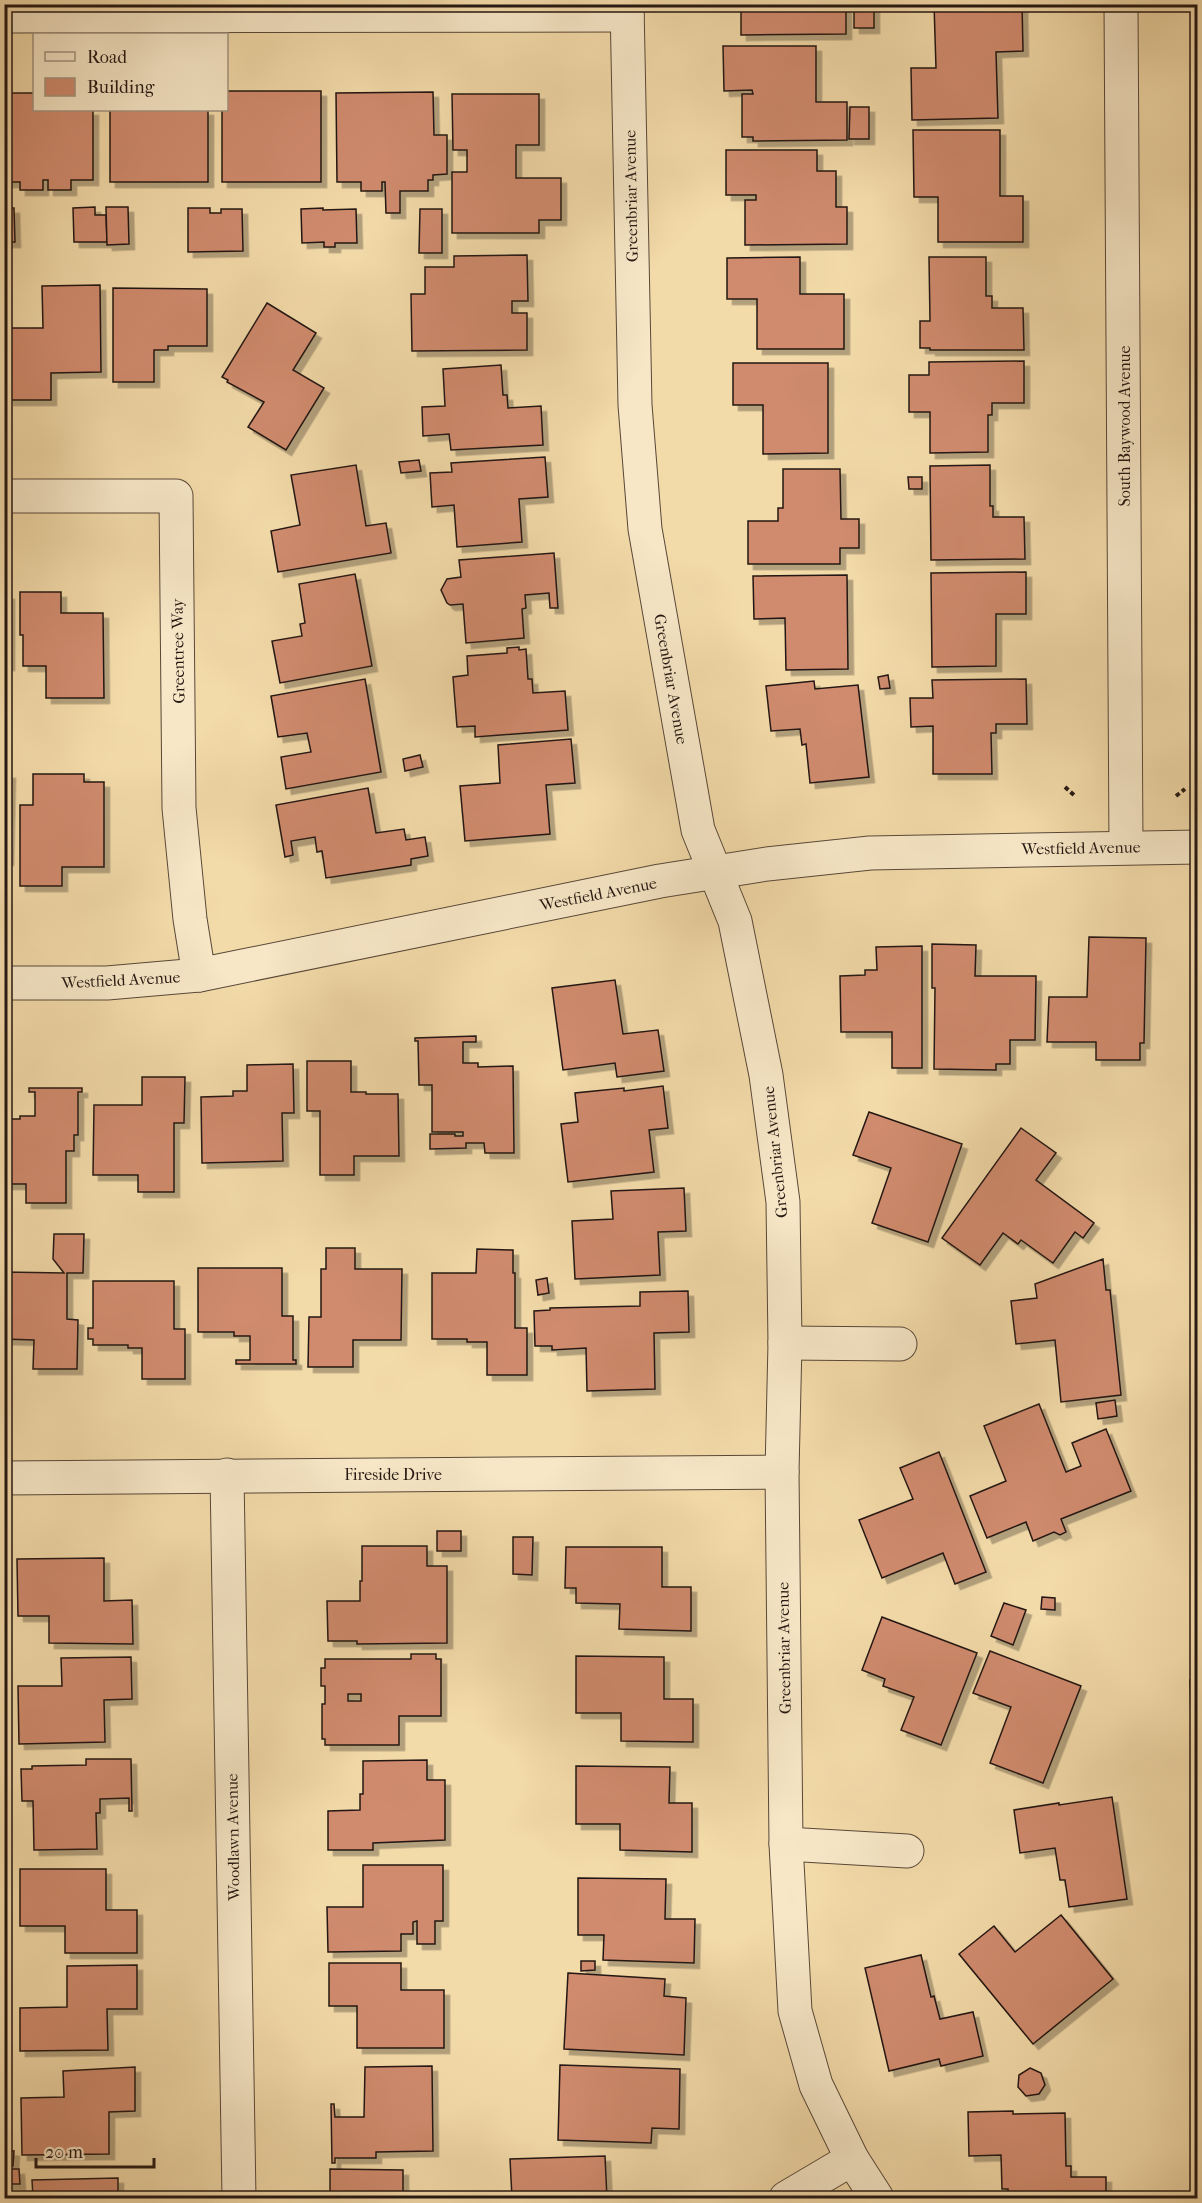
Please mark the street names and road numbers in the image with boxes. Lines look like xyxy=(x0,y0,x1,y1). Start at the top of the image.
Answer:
street label: Greenbriar Avenue xyxy=(620,130,642,262)
street label: South Baywood Avenue xyxy=(1115,345,1134,507)
street label: Greentree Way xyxy=(168,598,188,704)
street label: Greenbriar Avenue xyxy=(650,612,692,746)
street label: Westfield Avenue xyxy=(1020,837,1141,859)
street label: Westfield Avenue xyxy=(537,873,658,915)
street label: Westfield Avenue xyxy=(60,967,181,993)
street label: Greenbriar Avenue xyxy=(759,1085,791,1219)
street label: Fireside Drive xyxy=(344,1465,442,1484)
street label: Greenbriar Avenue xyxy=(773,1582,795,1714)
street label: Woodlawn Avenue xyxy=(222,1773,244,1902)

